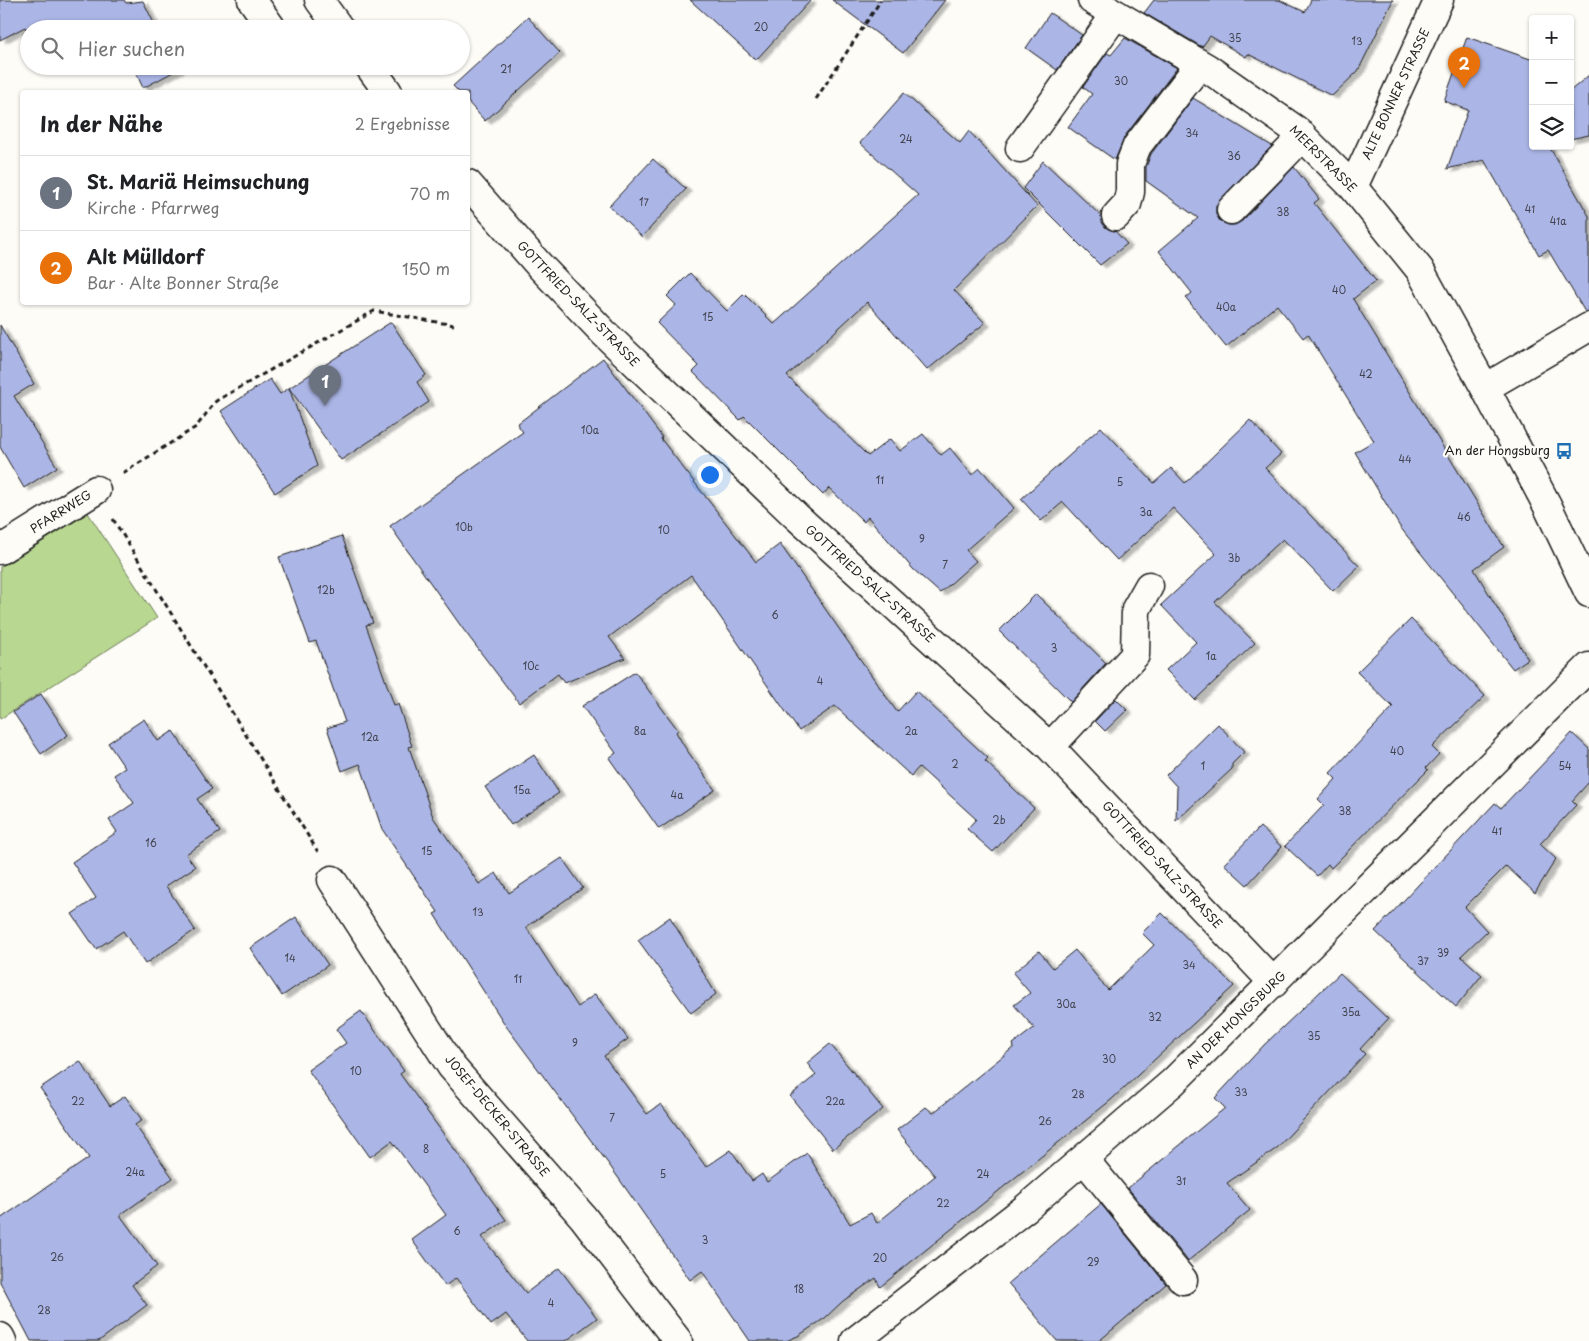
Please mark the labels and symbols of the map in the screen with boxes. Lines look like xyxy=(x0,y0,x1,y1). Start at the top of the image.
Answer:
house number: 20 xyxy=(754,19,768,34)
street label: ALTE BONNER STRASSE xyxy=(1357,25,1434,162)
house number: 35 xyxy=(1229,30,1241,45)
house number: 13 xyxy=(1351,33,1363,48)
pin: 2 xyxy=(1448,47,1480,88)
house number: 21 xyxy=(500,61,512,76)
house number: 30 xyxy=(1114,73,1128,88)
street label: MEERSTRASSE xyxy=(1286,121,1362,196)
house number: 34 xyxy=(1185,125,1199,140)
house number: 24 xyxy=(899,131,913,146)
house number: 36 xyxy=(1227,148,1241,163)
house number: 17 xyxy=(639,194,650,209)
house number: 41 xyxy=(1525,201,1535,216)
house number: 38 xyxy=(1277,204,1289,219)
house number: 41a xyxy=(1550,213,1567,228)
street label: GOTTFRIED-SALZ-STRASSE xyxy=(514,236,644,370)
house number: 40 xyxy=(1332,282,1346,297)
house number: 40a xyxy=(1216,299,1237,314)
house number: 15 xyxy=(703,309,713,324)
pin: 1 xyxy=(309,365,341,406)
house number: 42 xyxy=(1359,366,1373,381)
house number: 10a xyxy=(581,422,600,437)
place label: An der Hongsburg xyxy=(1445,441,1550,459)
bus stop icon: An der Hongsburg xyxy=(1554,441,1574,461)
house number: 44 xyxy=(1398,451,1412,466)
your location xyxy=(697,462,723,488)
house number: 11 xyxy=(876,472,884,487)
house number: 5 xyxy=(1117,474,1123,489)
street label: PFARRWEG xyxy=(26,485,95,537)
house number: 3a xyxy=(1140,504,1153,519)
house number: 46 xyxy=(1457,509,1471,524)
house number: 10b xyxy=(455,519,473,534)
street label: GOTTFRIED-SALZ-STRASSE xyxy=(802,520,940,647)
house number: 10 xyxy=(658,522,670,537)
house number: 9 xyxy=(919,531,925,546)
house number: 3b xyxy=(1228,550,1240,565)
house number: 7 xyxy=(942,557,948,572)
house number: 12b xyxy=(317,582,335,597)
house number: 6 xyxy=(771,607,779,622)
house number: 3 xyxy=(1051,640,1057,655)
house number: 1a xyxy=(1206,648,1217,663)
house number: 10c xyxy=(523,658,540,673)
house number: 4 xyxy=(817,673,824,688)
house number: 8a xyxy=(634,723,647,738)
house number: 2a xyxy=(904,723,918,738)
house number: 12a xyxy=(361,729,380,744)
house number: 40 xyxy=(1390,743,1404,758)
house number: 2 xyxy=(951,756,959,771)
house number: 1 xyxy=(1201,758,1205,773)
house number: 54 xyxy=(1558,758,1572,773)
house number: 15a xyxy=(513,782,531,797)
house number: 4a xyxy=(671,787,684,802)
street label: GOTTFRIED-SALZ-STRASSE xyxy=(1099,796,1227,932)
house number: 38 xyxy=(1339,803,1351,818)
house number: 2b xyxy=(993,812,1006,827)
house number: 41 xyxy=(1492,823,1502,838)
house number: 16 xyxy=(145,835,157,850)
house number: 15 xyxy=(422,843,432,858)
house number: 13 xyxy=(472,904,484,919)
house number: 39 xyxy=(1437,945,1449,960)
house number: 14 xyxy=(284,950,296,965)
house number: 37 xyxy=(1417,953,1430,968)
house number: 34 xyxy=(1182,957,1196,972)
street label: AN DER HONGSBURG xyxy=(1181,966,1290,1072)
house number: 11 xyxy=(514,971,522,986)
house number: 30a xyxy=(1056,996,1077,1011)
house number: 35a xyxy=(1342,1004,1361,1019)
house number: 32 xyxy=(1148,1009,1162,1024)
house number: 35 xyxy=(1308,1028,1320,1043)
house number: 9 xyxy=(572,1035,578,1050)
street label: JOSEF-DECKER-STRASSE xyxy=(441,1051,554,1180)
house number: 30 xyxy=(1102,1051,1116,1066)
house number: 10 xyxy=(350,1063,362,1078)
house number: 33 xyxy=(1234,1084,1248,1099)
house number: 28 xyxy=(1071,1086,1085,1101)
house number: 22 xyxy=(71,1093,85,1108)
house number: 22a xyxy=(825,1093,846,1108)
house number: 7 xyxy=(609,1110,615,1125)
house number: 26 xyxy=(1038,1113,1052,1128)
house number: 8 xyxy=(423,1141,429,1156)
house number: 24a xyxy=(125,1164,146,1179)
house number: 5 xyxy=(660,1166,666,1181)
house number: 24 xyxy=(976,1166,990,1181)
house number: 31 xyxy=(1176,1173,1186,1188)
house number: 22 xyxy=(936,1195,950,1210)
house number: 6 xyxy=(453,1223,461,1238)
house number: 3 xyxy=(702,1232,708,1247)
house number: 26 xyxy=(50,1249,64,1264)
house number: 20 xyxy=(873,1250,887,1265)
house number: 29 xyxy=(1087,1254,1100,1269)
house number: 18 xyxy=(794,1281,804,1296)
house number: 4 xyxy=(548,1295,555,1310)
house number: 28 xyxy=(37,1302,51,1317)

